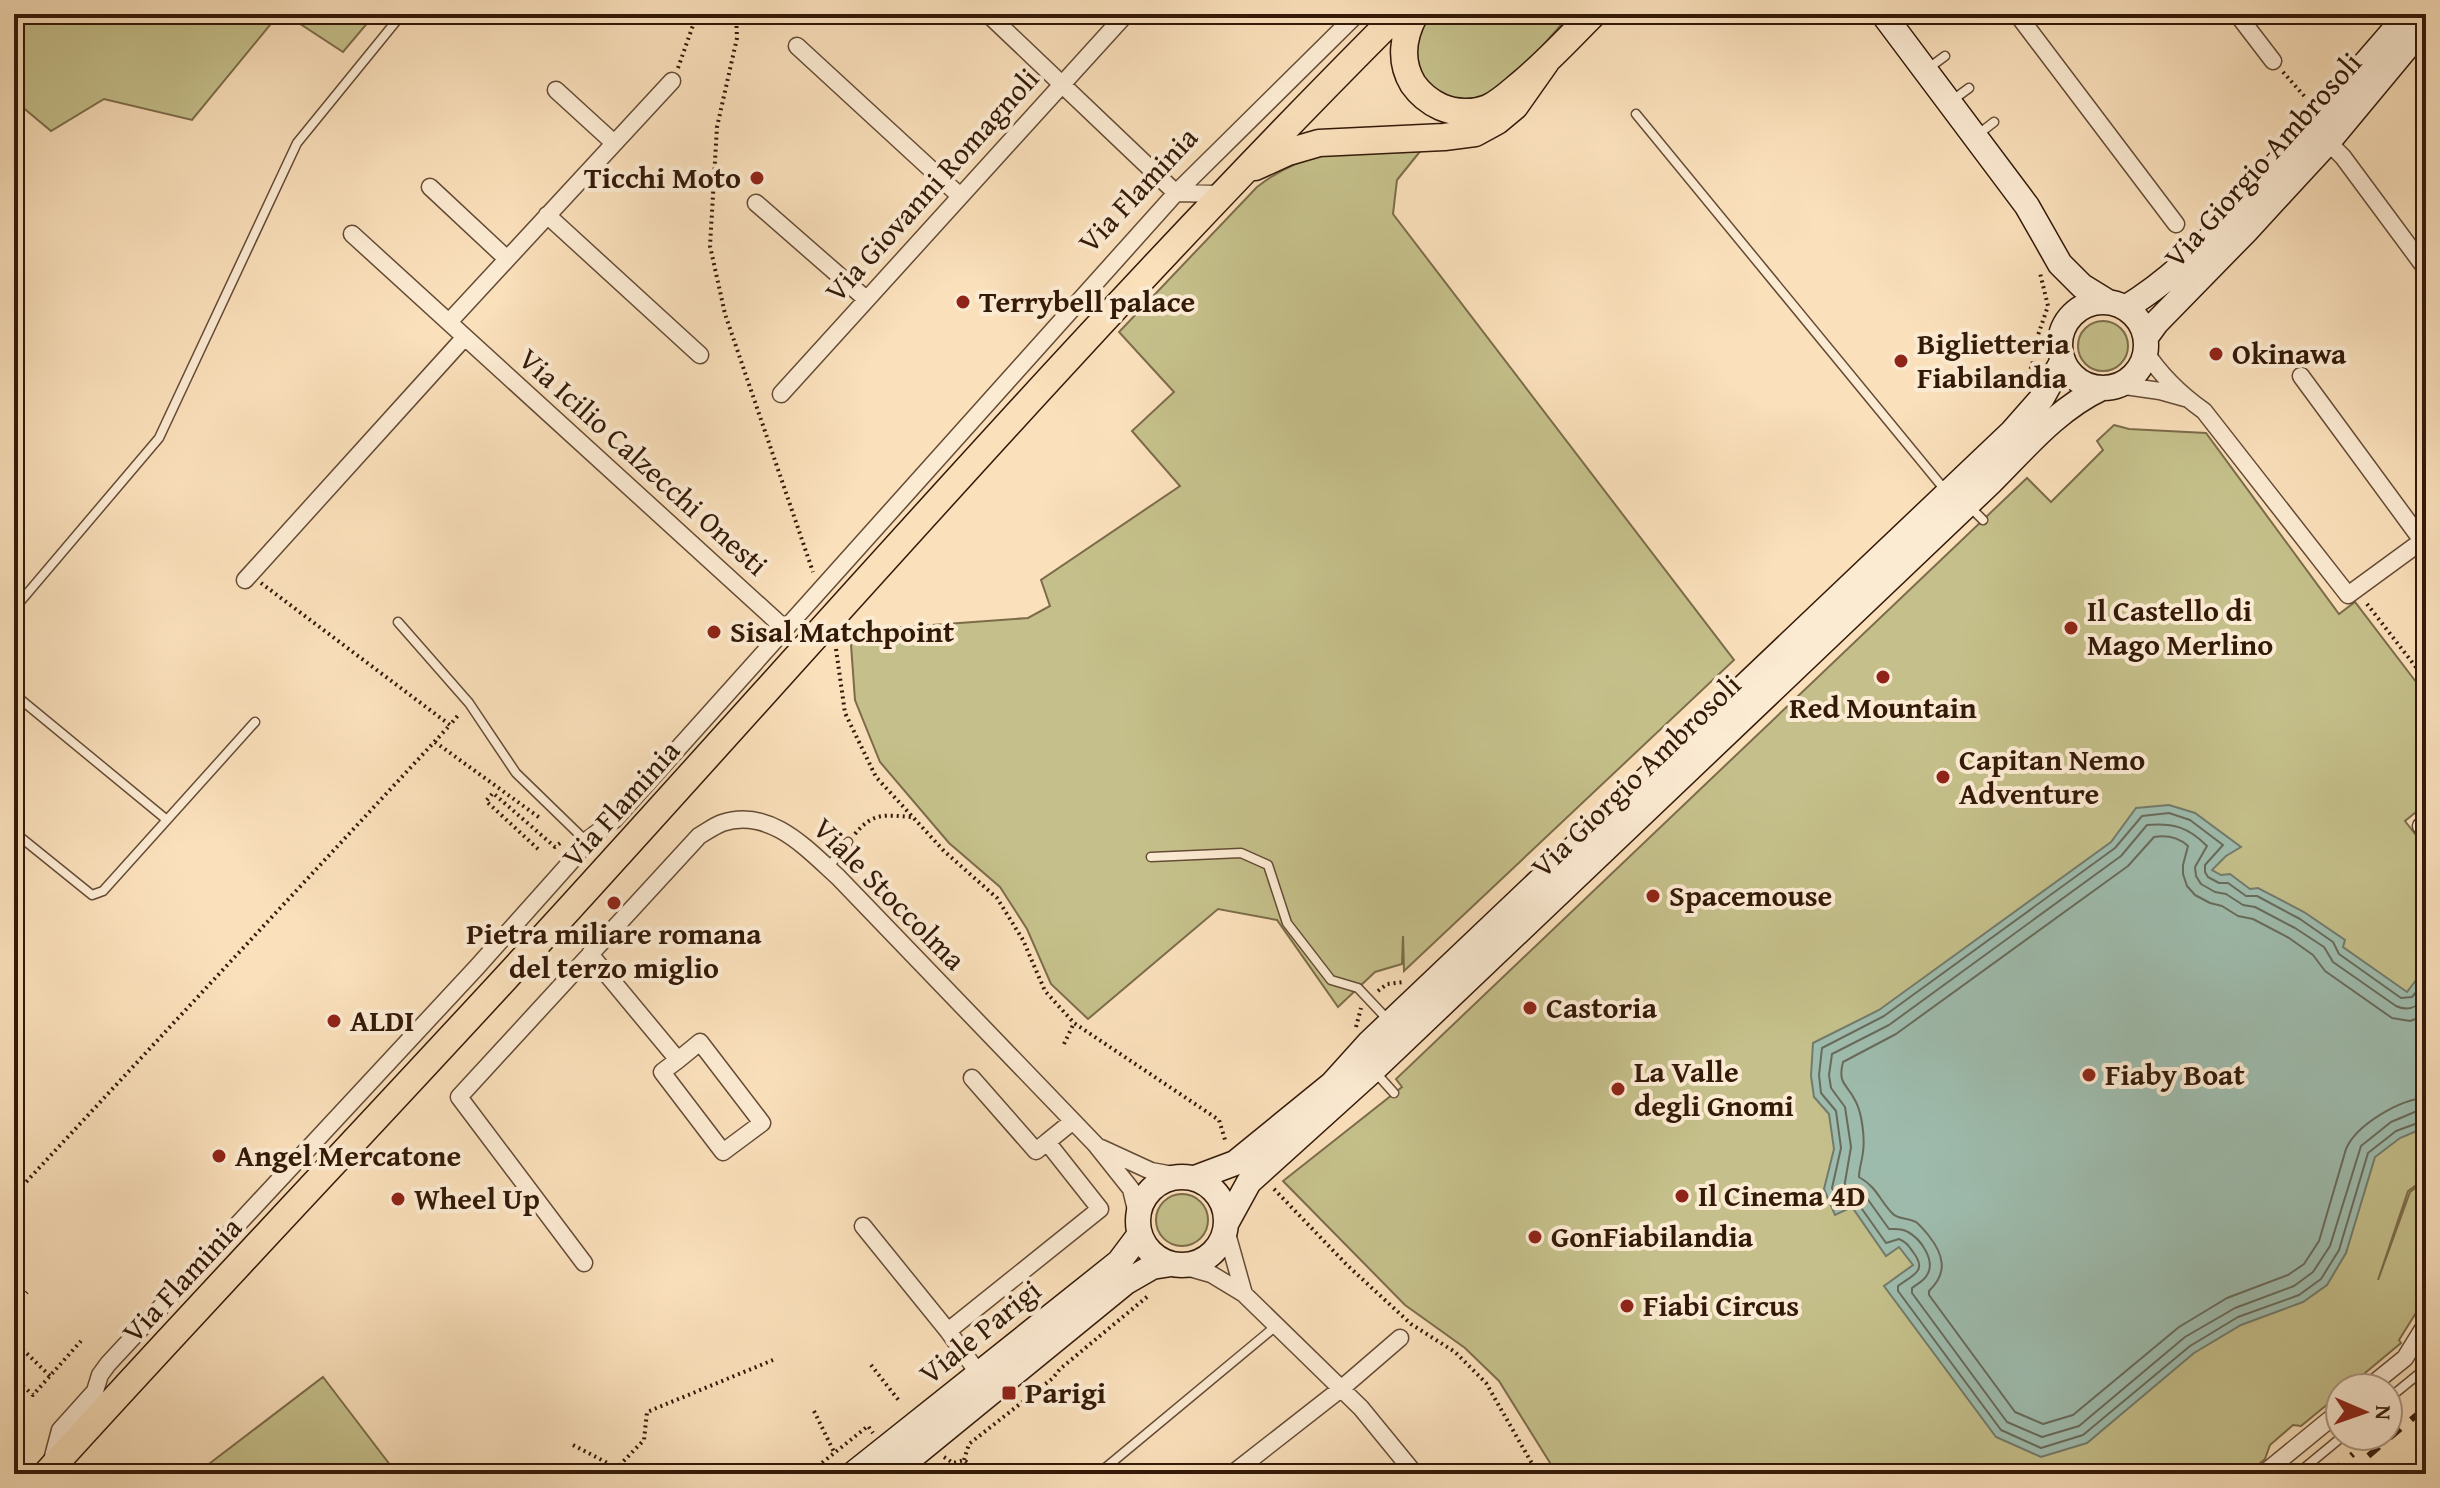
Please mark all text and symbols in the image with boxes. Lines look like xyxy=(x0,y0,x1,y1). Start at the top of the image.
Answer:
street label: Via Giorgio Ambrosoli xyxy=(2153,42,2371,277)
street label: Via Giovanni Romagnoli xyxy=(814,57,1049,311)
street label: Via Flaminia xyxy=(1067,116,1207,262)
place label: Ticchi Moto xyxy=(584,155,741,199)
marker: Ticchi Moto xyxy=(748,169,766,187)
place label: Terrybell palace xyxy=(979,279,1195,323)
marker: Terrybell palace xyxy=(954,293,972,311)
place label: Biglietteria Fiabilandia xyxy=(1917,321,2071,399)
place label: Okinawa xyxy=(2232,331,2347,375)
street label: Via Icilio Calzecchi Onesti xyxy=(509,337,778,586)
marker: Okinawa xyxy=(2207,345,2225,363)
marker: Biglietteria Fiabilandia xyxy=(1892,352,1910,370)
place label: Il Castello di Mago Merlino xyxy=(2087,588,2273,666)
place label: Sisal Matchpoint xyxy=(730,609,955,653)
marker: Il Castello di Mago Merlino xyxy=(2062,619,2080,637)
marker: Sisal Matchpoint xyxy=(705,623,723,641)
street label: Via Giorgio Ambrosoli xyxy=(1520,663,1750,887)
marker: Red Mountain xyxy=(1874,668,1892,686)
place label: Red Mountain xyxy=(1789,685,1977,729)
street label: Via Flaminia xyxy=(551,730,690,877)
place label: Capitan Nemo Adventure xyxy=(1959,737,2145,815)
marker: Capitan Nemo Adventure xyxy=(1934,768,1952,786)
street label: Viale Stoccolma xyxy=(803,807,976,980)
place label: Spacemouse xyxy=(1669,873,1832,917)
marker: Spacemouse xyxy=(1644,887,1662,905)
marker: Pietra miliare romana del terzo miglio xyxy=(605,894,623,912)
place label: Pietra miliare romana del terzo miglio xyxy=(466,911,762,989)
place label: Castoria xyxy=(1546,985,1658,1029)
place label: ALDI xyxy=(350,998,414,1042)
marker: Castoria xyxy=(1521,999,1539,1017)
marker: ALDI xyxy=(325,1012,343,1030)
place label: La Valle degli Gnomi xyxy=(1634,1049,1794,1127)
place label: Fiaby Boat xyxy=(2105,1052,2245,1096)
marker: Fiaby Boat xyxy=(2080,1066,2098,1084)
marker: La Valle degli Gnomi xyxy=(1609,1080,1627,1098)
place label: Angel Mercatone xyxy=(235,1133,461,1177)
marker: Angel Mercatone xyxy=(210,1147,228,1165)
place label: Il Cinema 4D xyxy=(1698,1173,1866,1217)
place label: Wheel Up xyxy=(414,1176,540,1220)
marker: Il Cinema 4D xyxy=(1673,1187,1691,1205)
marker: Wheel Up xyxy=(389,1190,407,1208)
street label: Via Flaminia xyxy=(111,1206,251,1352)
place label: GonFiabilandia xyxy=(1551,1214,1754,1258)
marker: GonFiabilandia xyxy=(1526,1228,1544,1246)
street label: Viale Parigi xyxy=(909,1268,1050,1394)
place label: Fiabi Circus xyxy=(1643,1283,1799,1327)
marker: Fiabi Circus xyxy=(1618,1297,1636,1315)
place label: Parigi xyxy=(1025,1370,1106,1414)
north arrow xyxy=(2324,1372,2404,1452)
marker: Parigi xyxy=(1000,1384,1018,1402)
text: N xyxy=(2368,1405,2400,1421)

